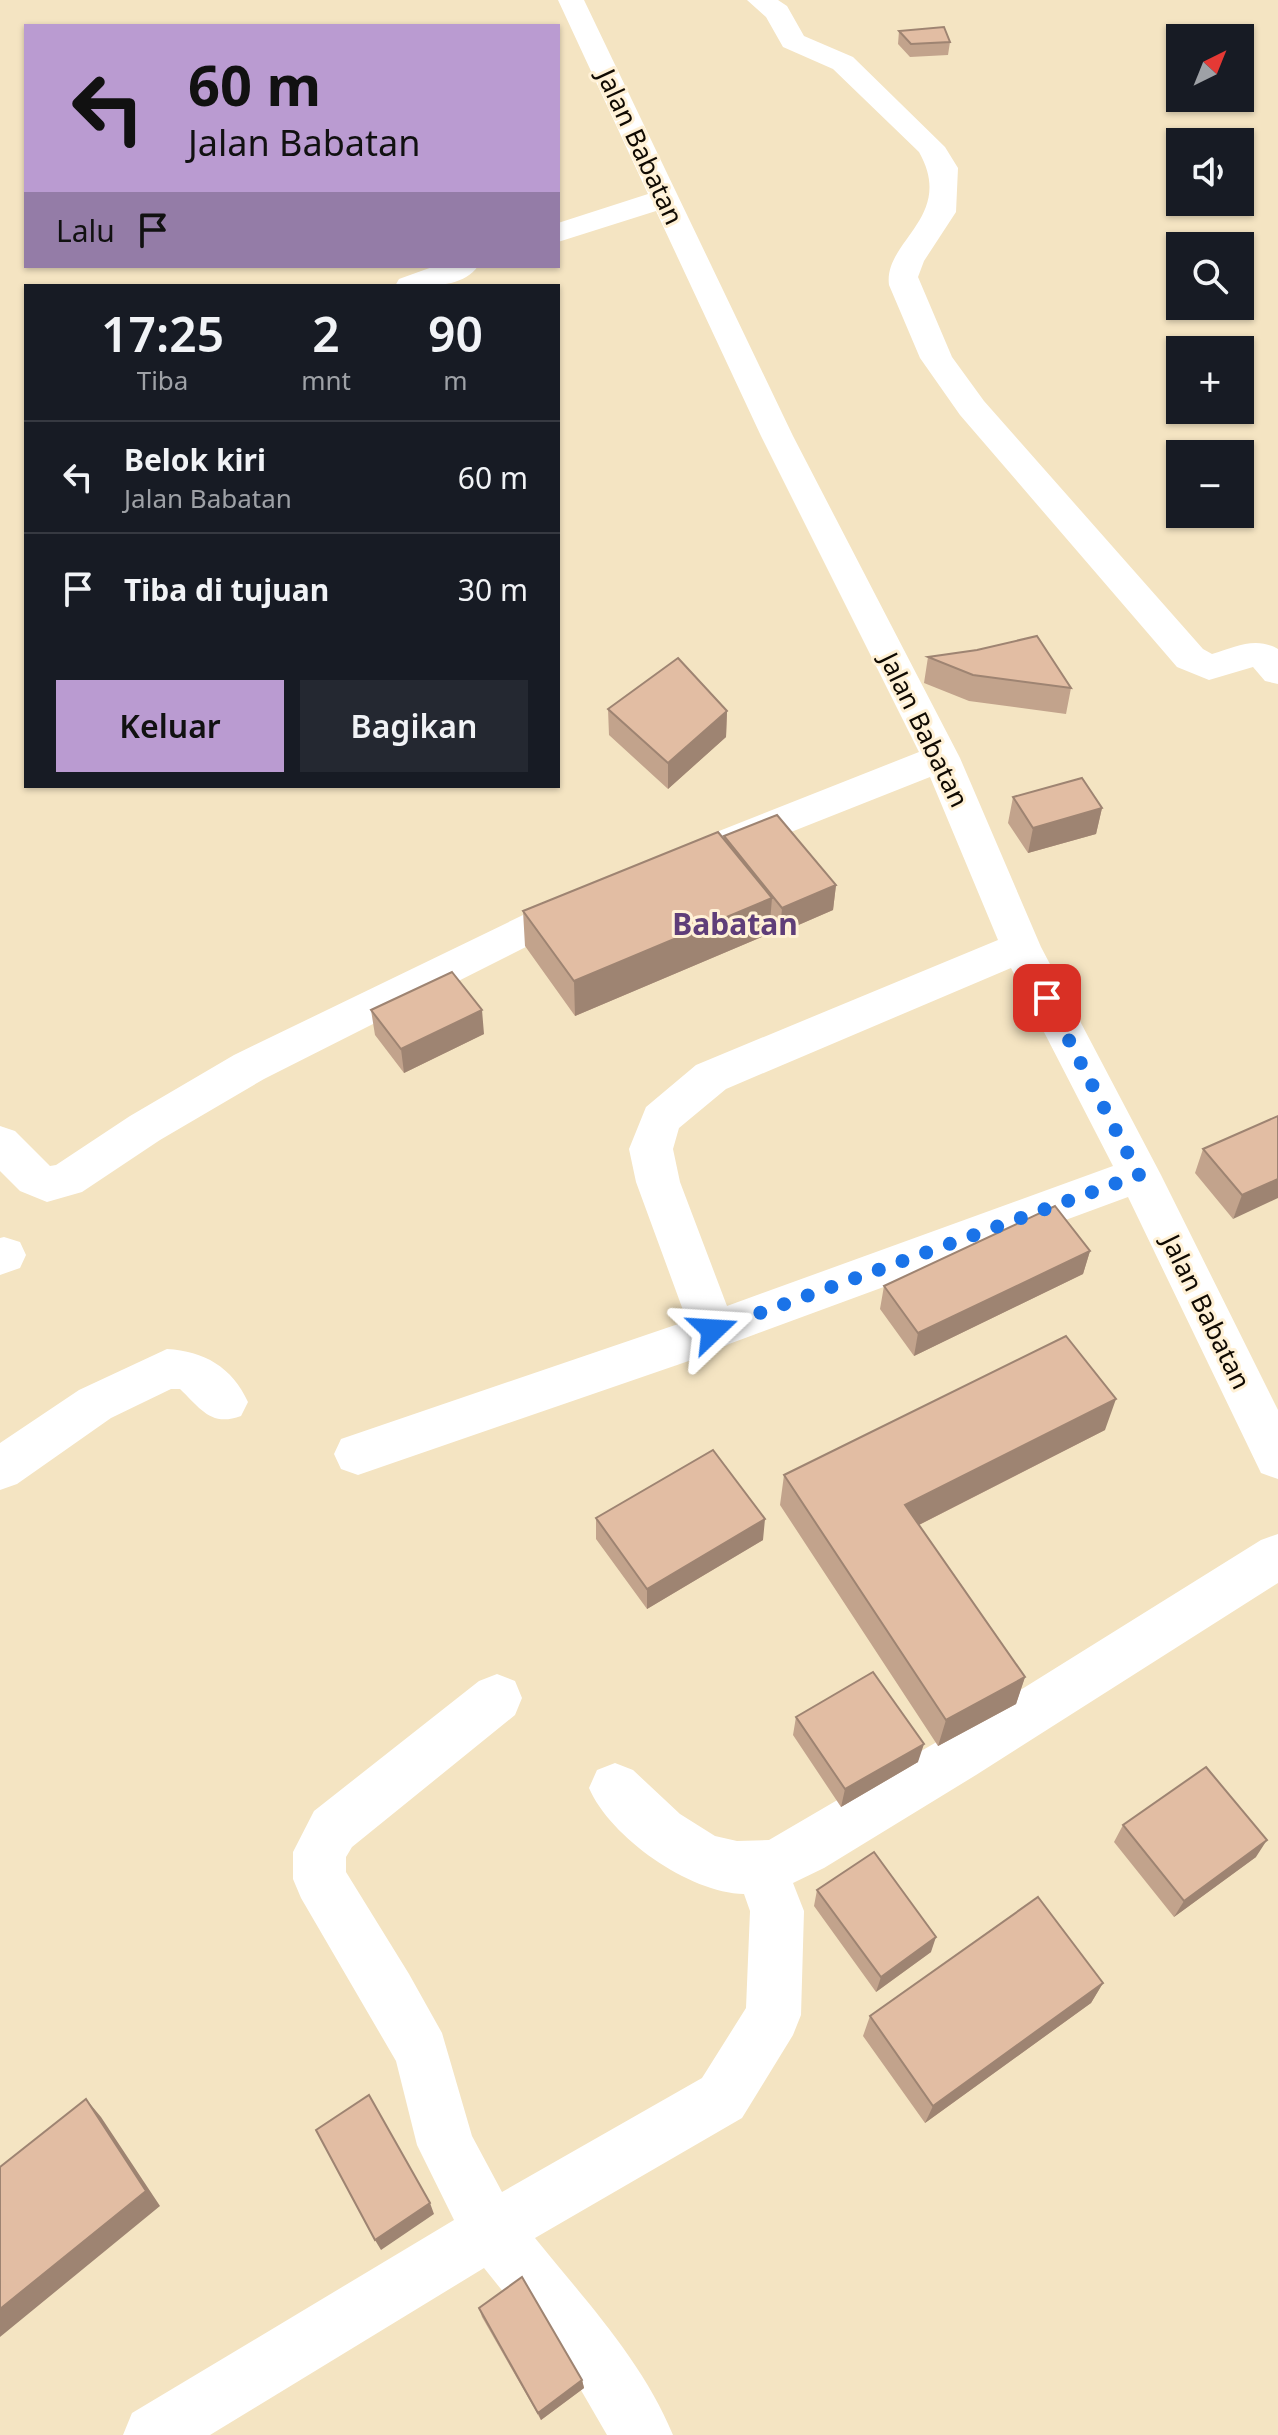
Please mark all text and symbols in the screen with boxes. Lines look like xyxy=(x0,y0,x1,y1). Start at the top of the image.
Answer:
north arrow xyxy=(1166,24,1254,112)
map controls xyxy=(1166,24,1254,528)
text: 60 m xyxy=(188,46,321,122)
icon: left xyxy=(56,56,160,160)
street label: Jalan Babatan xyxy=(588,60,693,230)
text: Jalan Babatan xyxy=(188,118,421,167)
button: sound xyxy=(1166,128,1254,216)
icon: arrive xyxy=(131,208,175,252)
text: Lalu xyxy=(56,210,115,251)
button: search xyxy=(1166,232,1254,320)
text: 17:25 xyxy=(101,301,224,366)
text: 2 xyxy=(312,301,340,366)
text: 90 xyxy=(428,301,483,366)
button: + xyxy=(1166,336,1254,424)
text: Tiba xyxy=(137,362,188,398)
text: mnt xyxy=(301,362,351,398)
text: m xyxy=(443,362,468,398)
text: Belok kiri xyxy=(124,439,266,480)
button: − xyxy=(1166,440,1254,528)
icon: left xyxy=(56,455,100,499)
text: 60 m xyxy=(458,457,528,498)
text: Jalan Babatan xyxy=(124,480,292,516)
icon: arrive xyxy=(56,567,100,611)
text: Tiba di tujuan xyxy=(124,569,329,610)
text: 30 m xyxy=(458,569,528,610)
street label: Jalan Babatan xyxy=(871,644,978,813)
button: Keluar xyxy=(56,680,284,772)
button: Bagikan xyxy=(300,680,528,772)
district label: Babatan xyxy=(672,903,798,944)
pin xyxy=(1013,964,1081,1032)
icon: arrive xyxy=(1025,976,1069,1020)
street label: Jalan Babatan xyxy=(1153,1226,1260,1395)
position arrow xyxy=(671,1288,755,1372)

